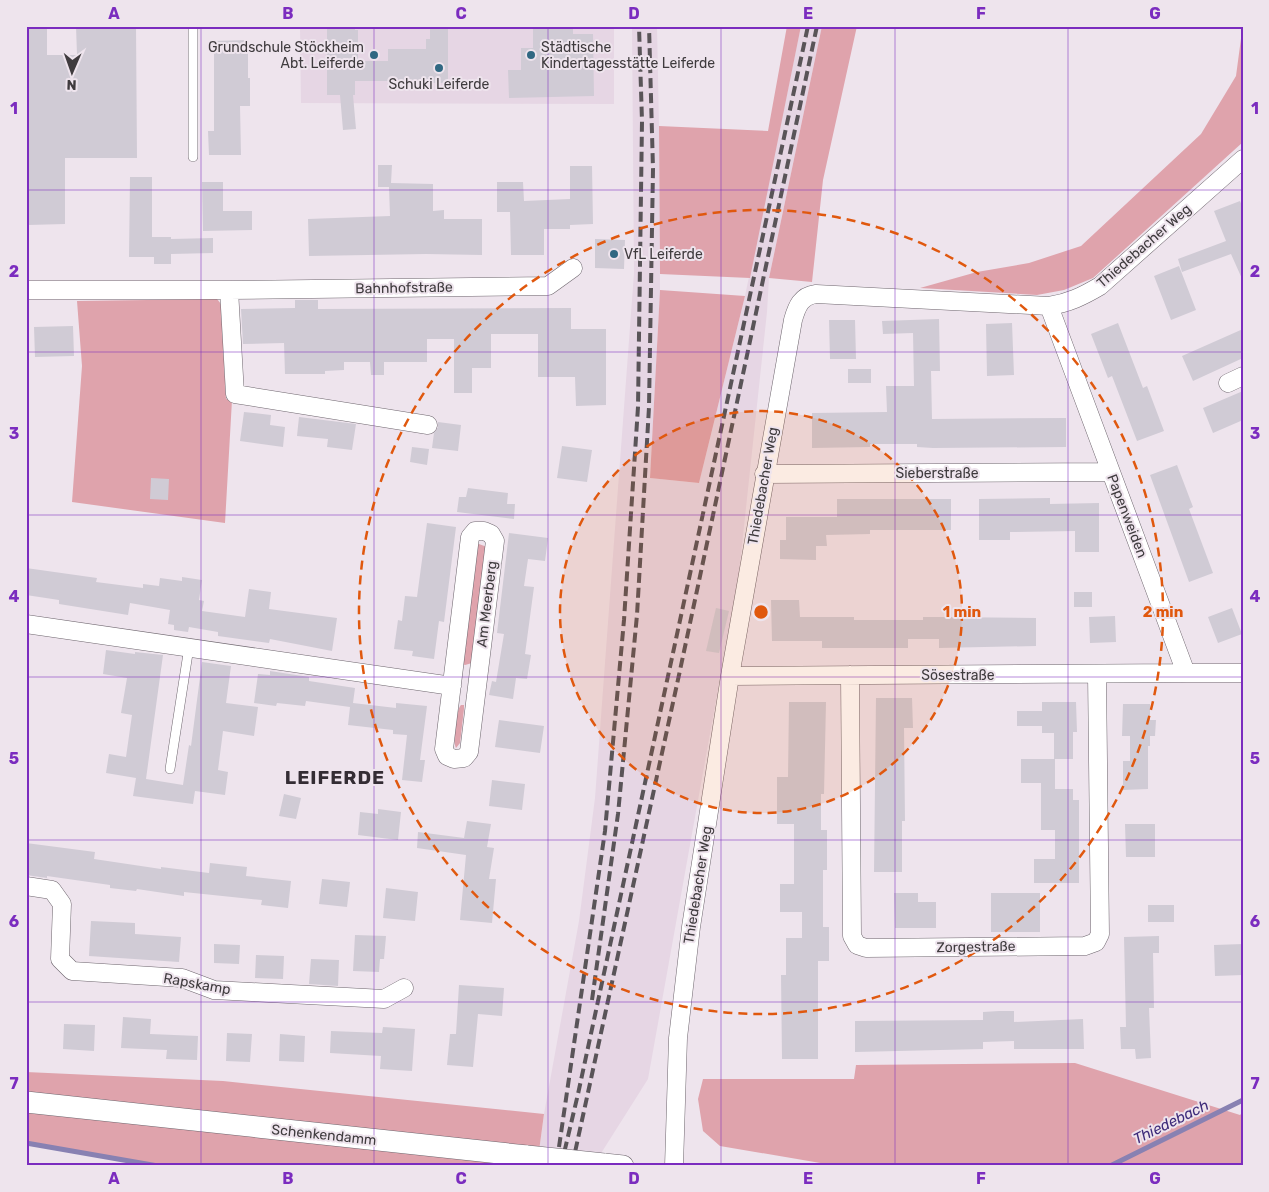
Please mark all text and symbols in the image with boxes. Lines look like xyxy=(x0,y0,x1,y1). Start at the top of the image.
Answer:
text: A xyxy=(108,4,120,23)
text: B xyxy=(282,4,294,23)
text: C xyxy=(455,4,467,23)
text: D xyxy=(628,4,640,23)
text: E xyxy=(803,4,813,23)
text: F xyxy=(976,4,986,23)
text: G xyxy=(1149,4,1161,23)
place label: Grundschule Stöckheim Abt. Leiferde xyxy=(208,39,364,72)
place label: Städtische Kindertagesstätte Leiferde xyxy=(541,39,715,72)
north arrow xyxy=(48,48,98,98)
marker: Grundschule Stöckheim Abt. Leiferde xyxy=(368,49,380,61)
marker: Städtische Kindertagesstätte Leiferde xyxy=(525,49,537,61)
marker: Schuki Leiferde xyxy=(433,62,445,74)
text: N xyxy=(66,76,77,93)
place label: Schuki Leiferde xyxy=(389,76,490,93)
text: 1 xyxy=(10,99,18,118)
text: 1 xyxy=(1251,99,1259,118)
street label: Thiedebacher Weg xyxy=(1093,200,1195,292)
place label: VfL Leiferde xyxy=(624,246,703,263)
marker: VfL Leiferde xyxy=(608,248,620,260)
text: 2 xyxy=(9,262,19,281)
text: 2 xyxy=(1250,262,1260,281)
street label: Bahnhofstraße xyxy=(355,279,453,297)
text: 3 xyxy=(9,424,19,443)
text: 3 xyxy=(1250,424,1260,443)
street label: Thiedebacher Weg xyxy=(744,426,782,546)
street label: Sieberstraße xyxy=(895,465,979,482)
street label: Papenweiden xyxy=(1103,472,1151,560)
street label: Am Meerberg xyxy=(473,560,501,648)
text: 4 xyxy=(9,587,20,606)
text: 4 xyxy=(1250,587,1261,606)
centre of rings xyxy=(752,603,770,621)
text: 1 min xyxy=(943,603,981,621)
text: 2 min xyxy=(1143,603,1183,621)
street label: Sösestraße xyxy=(921,667,995,684)
text: 5 xyxy=(9,749,19,768)
text: 5 xyxy=(1250,749,1260,768)
district label: LEIFERDE xyxy=(285,766,385,789)
street label: Thiedebacher Weg xyxy=(680,825,716,945)
text: 6 xyxy=(9,912,19,931)
text: 6 xyxy=(1250,912,1260,931)
street label: Zorgestraße xyxy=(936,938,1016,956)
street label: Rapskamp xyxy=(162,970,232,998)
text: 7 xyxy=(9,1074,19,1093)
text: 7 xyxy=(1250,1074,1260,1093)
water label: Thiedebach xyxy=(1130,1096,1212,1148)
street label: Schenkendamm xyxy=(271,1121,377,1149)
text: A xyxy=(108,1169,120,1188)
text: B xyxy=(282,1169,294,1188)
text: C xyxy=(455,1169,467,1188)
text: D xyxy=(628,1169,640,1188)
text: E xyxy=(803,1169,813,1188)
text: F xyxy=(976,1169,986,1188)
text: G xyxy=(1149,1169,1161,1188)

